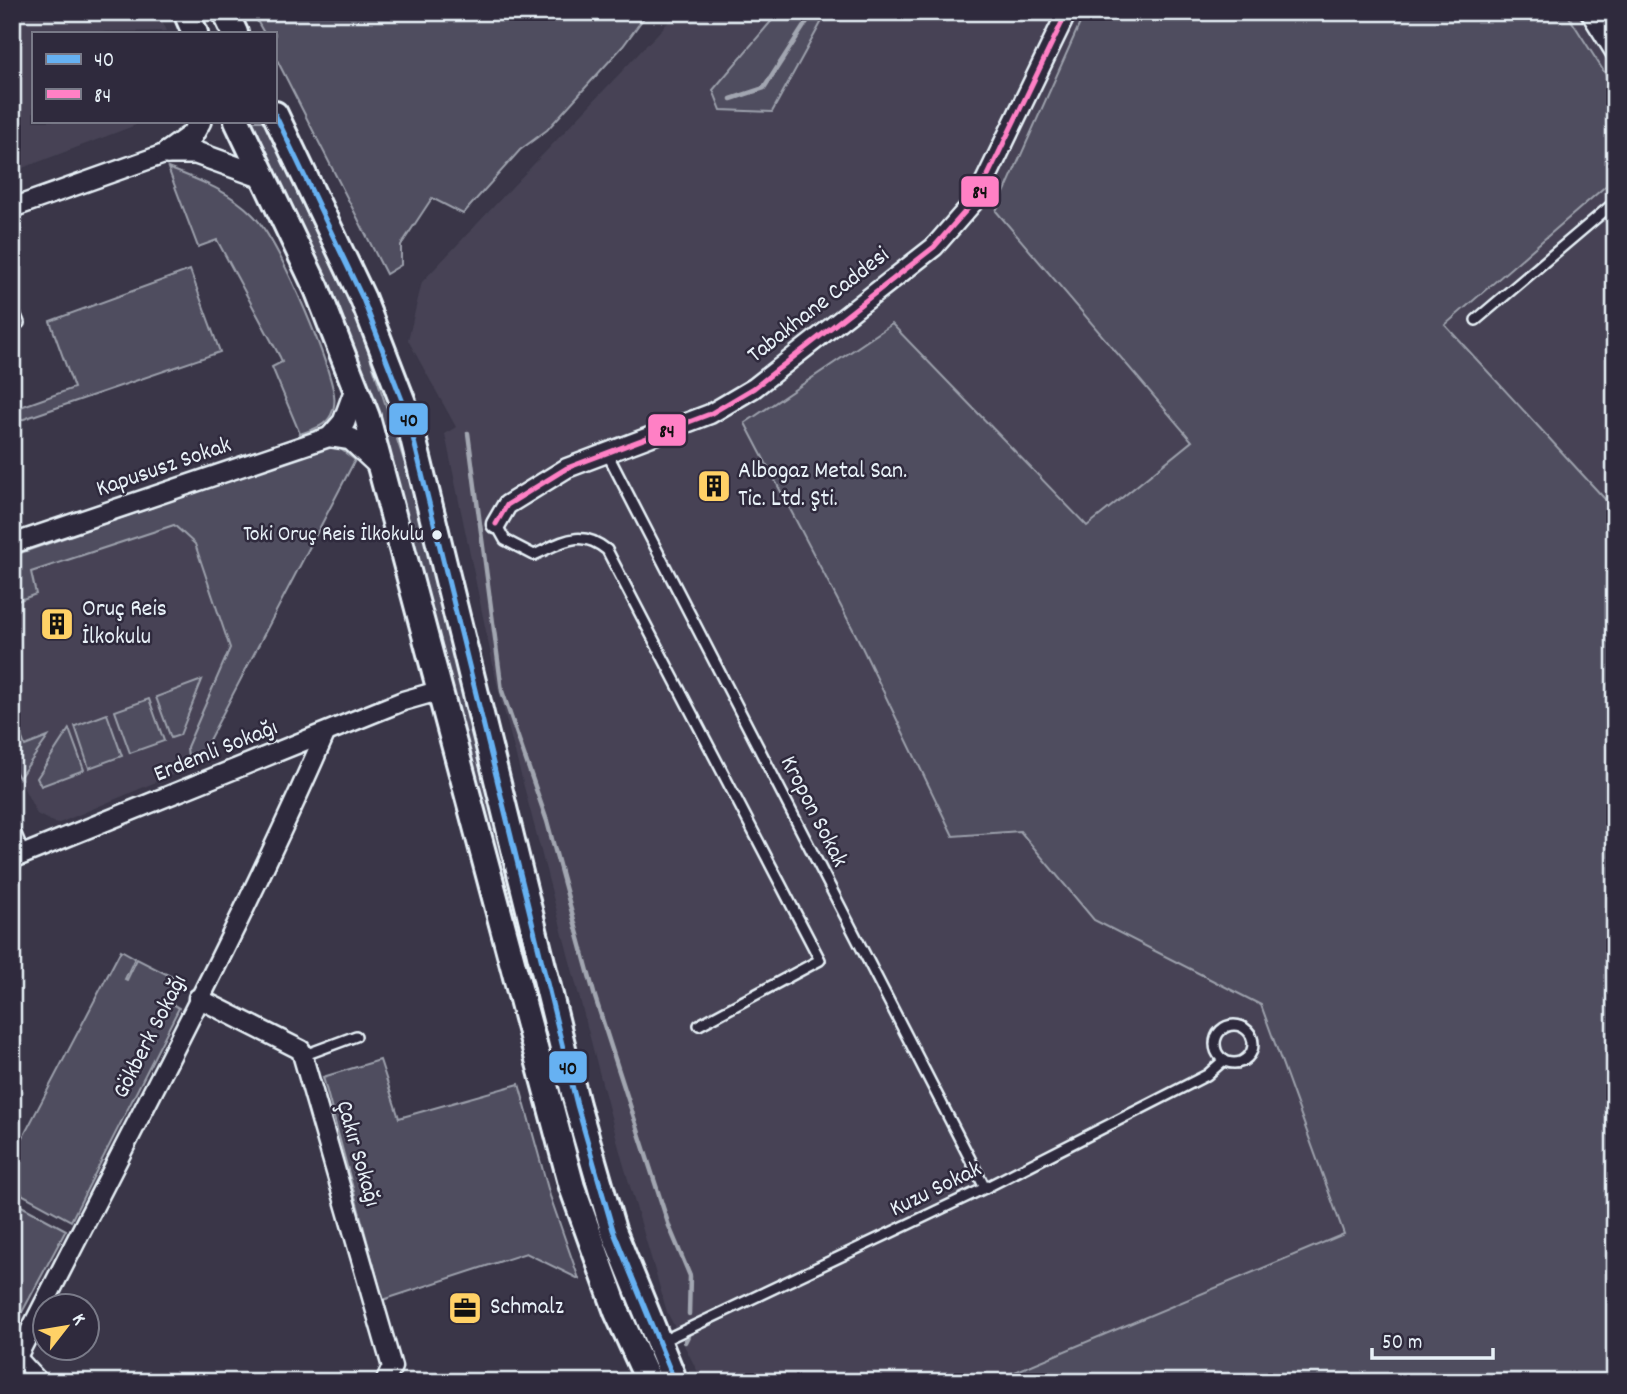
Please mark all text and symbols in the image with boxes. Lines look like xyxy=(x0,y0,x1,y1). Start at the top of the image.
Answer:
legend xyxy=(32,32,276,122)
text: 40 xyxy=(94,47,114,77)
text: 84 xyxy=(94,83,111,113)
line badge: 84 xyxy=(960,175,1000,208)
text: 84 xyxy=(972,181,988,208)
street label: Tabakhane Caddesi xyxy=(741,240,897,372)
line badge: 40 xyxy=(388,402,429,436)
text: 40 xyxy=(400,409,418,436)
line badge: 84 xyxy=(647,413,687,447)
text: 84 xyxy=(659,420,675,447)
street label: Kapususz Sokak xyxy=(92,429,236,507)
place label: Albogaz Metal San. Tic. Ltd. Şti. xyxy=(738,455,907,517)
building icon: Albogaz Metal San. Tic. Ltd. Şti. xyxy=(695,467,733,505)
place label: Toki Oruç Reis İlkokulu xyxy=(243,520,424,551)
marker: Toki Oruç Reis İlkokulu xyxy=(430,528,444,542)
place label: Oruç Reis İlkokulu xyxy=(82,593,167,655)
building icon: Oruç Reis İlkokulu xyxy=(38,605,76,643)
street label: Erdemli Sokağı xyxy=(149,712,283,792)
street label: Kropon Sokak xyxy=(770,750,856,874)
street label: Gökberk Sokağı xyxy=(105,969,197,1105)
line badge: 40 xyxy=(548,1050,588,1084)
text: 40 xyxy=(559,1057,577,1084)
street label: Çakır Sokağı xyxy=(326,1097,388,1211)
street label: Kuzu Sokak xyxy=(884,1153,988,1227)
office icon: Schmalz xyxy=(446,1289,484,1327)
place label: Schmalz xyxy=(490,1291,564,1325)
north arrow xyxy=(32,1292,102,1362)
text: K xyxy=(64,1309,92,1331)
scale bar xyxy=(1372,1317,1492,1361)
text: 50 m xyxy=(1382,1329,1422,1359)

